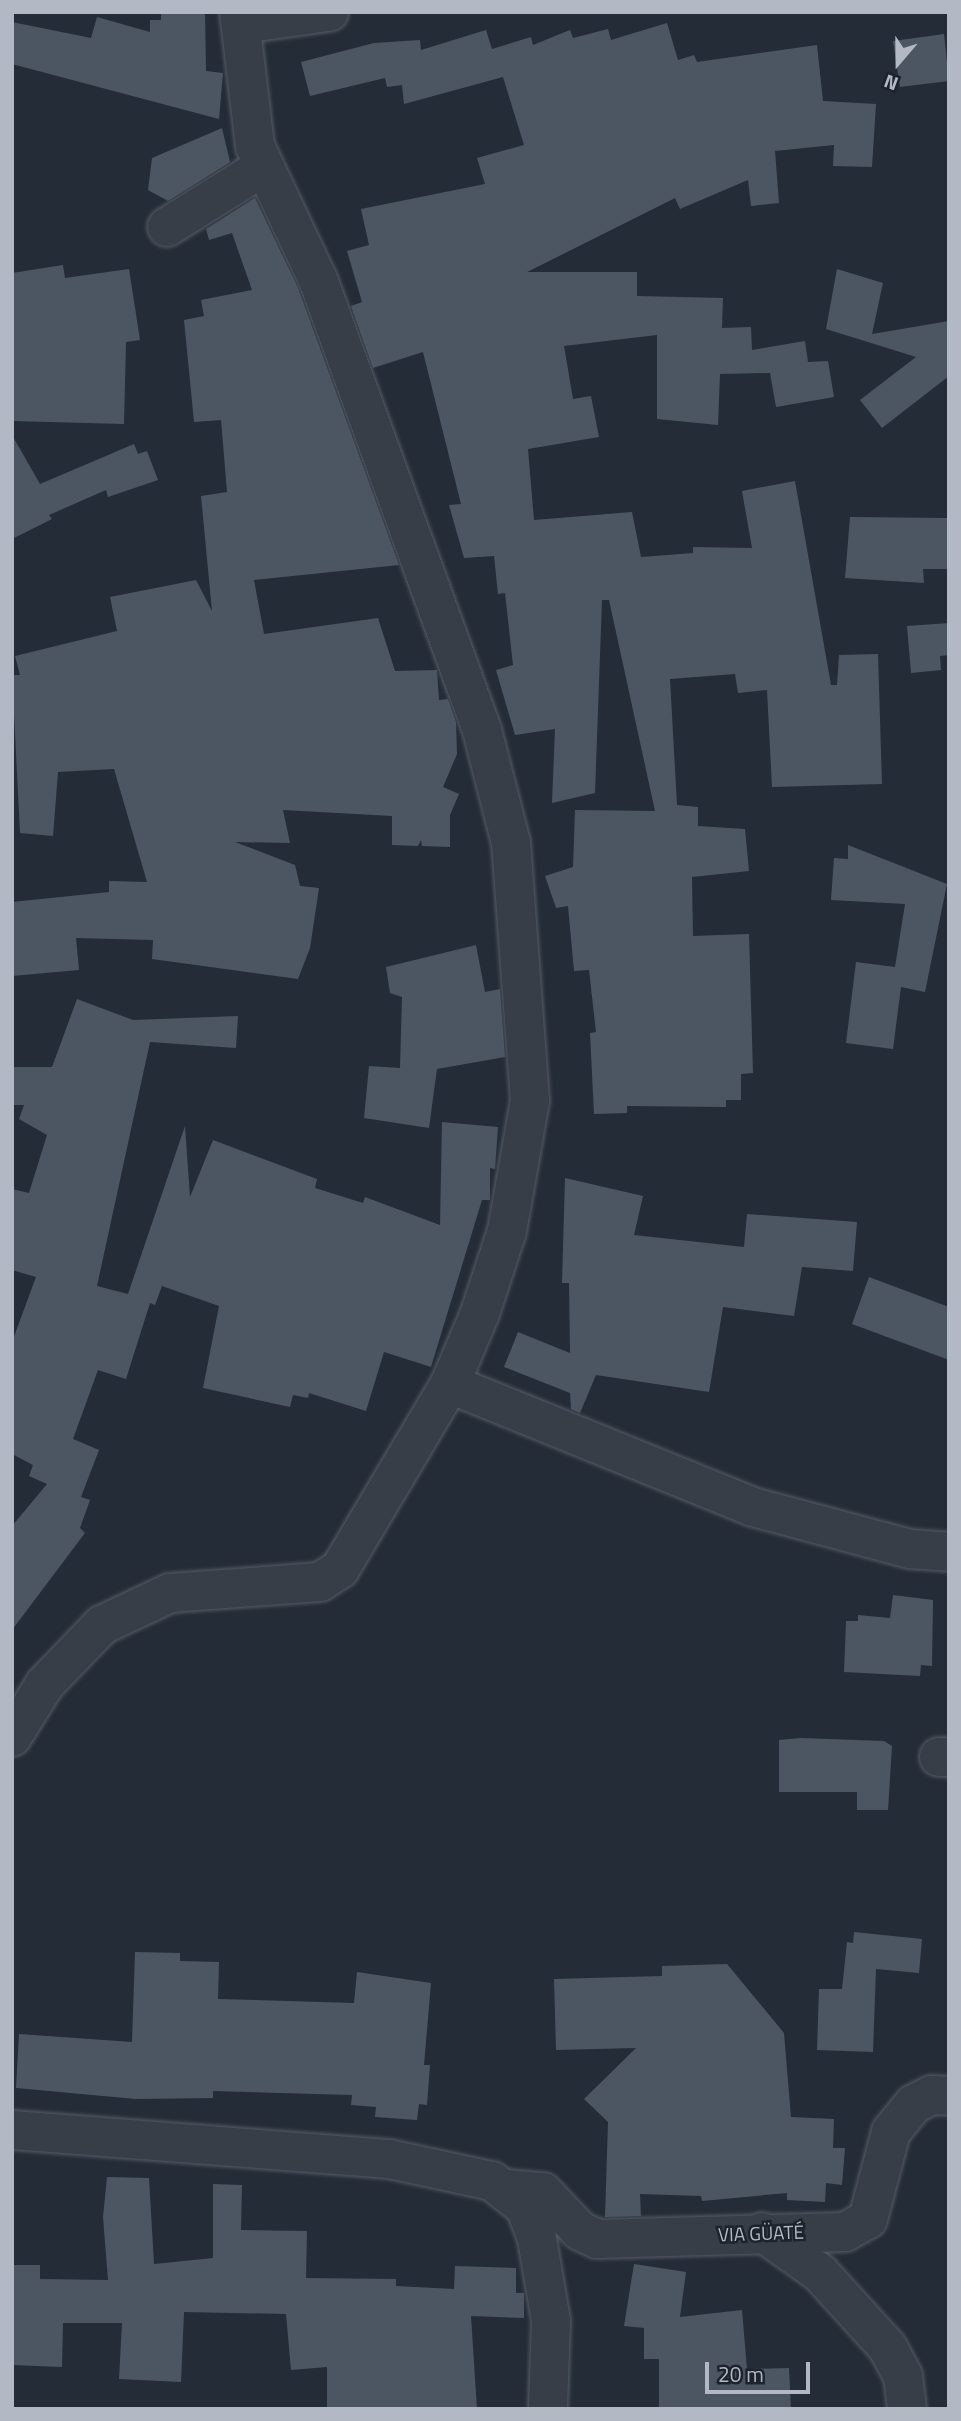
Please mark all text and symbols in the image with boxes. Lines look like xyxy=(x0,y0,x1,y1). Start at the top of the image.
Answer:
north arrow xyxy=(863,28,933,98)
text: N xyxy=(880,67,902,99)
street label: VIA GÜATÉ xyxy=(718,2220,804,2246)
scale bar xyxy=(709,2348,814,2392)
text: 20 m xyxy=(718,2358,764,2390)

